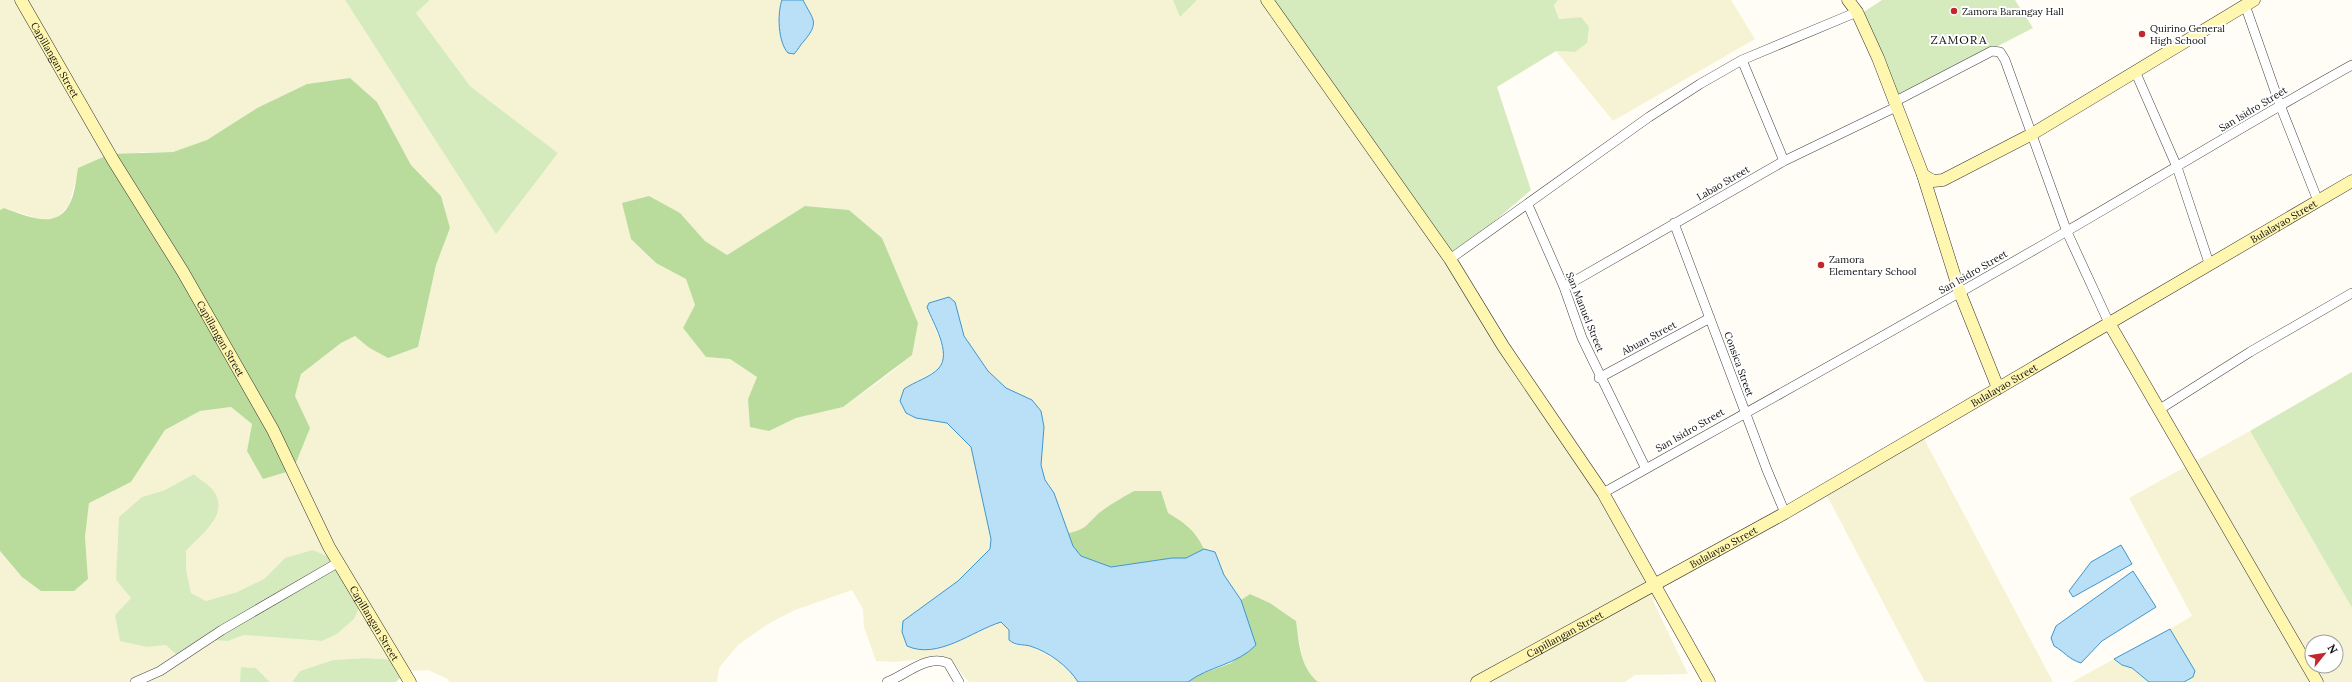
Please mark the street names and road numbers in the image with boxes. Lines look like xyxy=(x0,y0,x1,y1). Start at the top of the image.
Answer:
street label: Capillangan Street xyxy=(28,20,82,100)
street label: San Isidro Street xyxy=(2217,83,2290,134)
street label: Labao Street xyxy=(1694,163,1752,203)
street label: Bulalayao Street xyxy=(2248,196,2319,246)
street label: San Isidro Street xyxy=(1936,247,2010,297)
street label: San Manuel Street xyxy=(1563,270,1607,354)
street label: Capillangan Street xyxy=(194,298,248,379)
street label: Abuan Street xyxy=(1618,318,1679,358)
street label: Consica Street xyxy=(1721,330,1757,398)
street label: Bulalayao Street xyxy=(1968,360,2040,409)
street label: San Isidro Street xyxy=(1653,405,1727,455)
street label: Bulalayao Street xyxy=(1687,523,1760,571)
street label: Capillangan Street xyxy=(347,583,402,663)
street label: Capillangan Street xyxy=(1524,608,1605,660)

